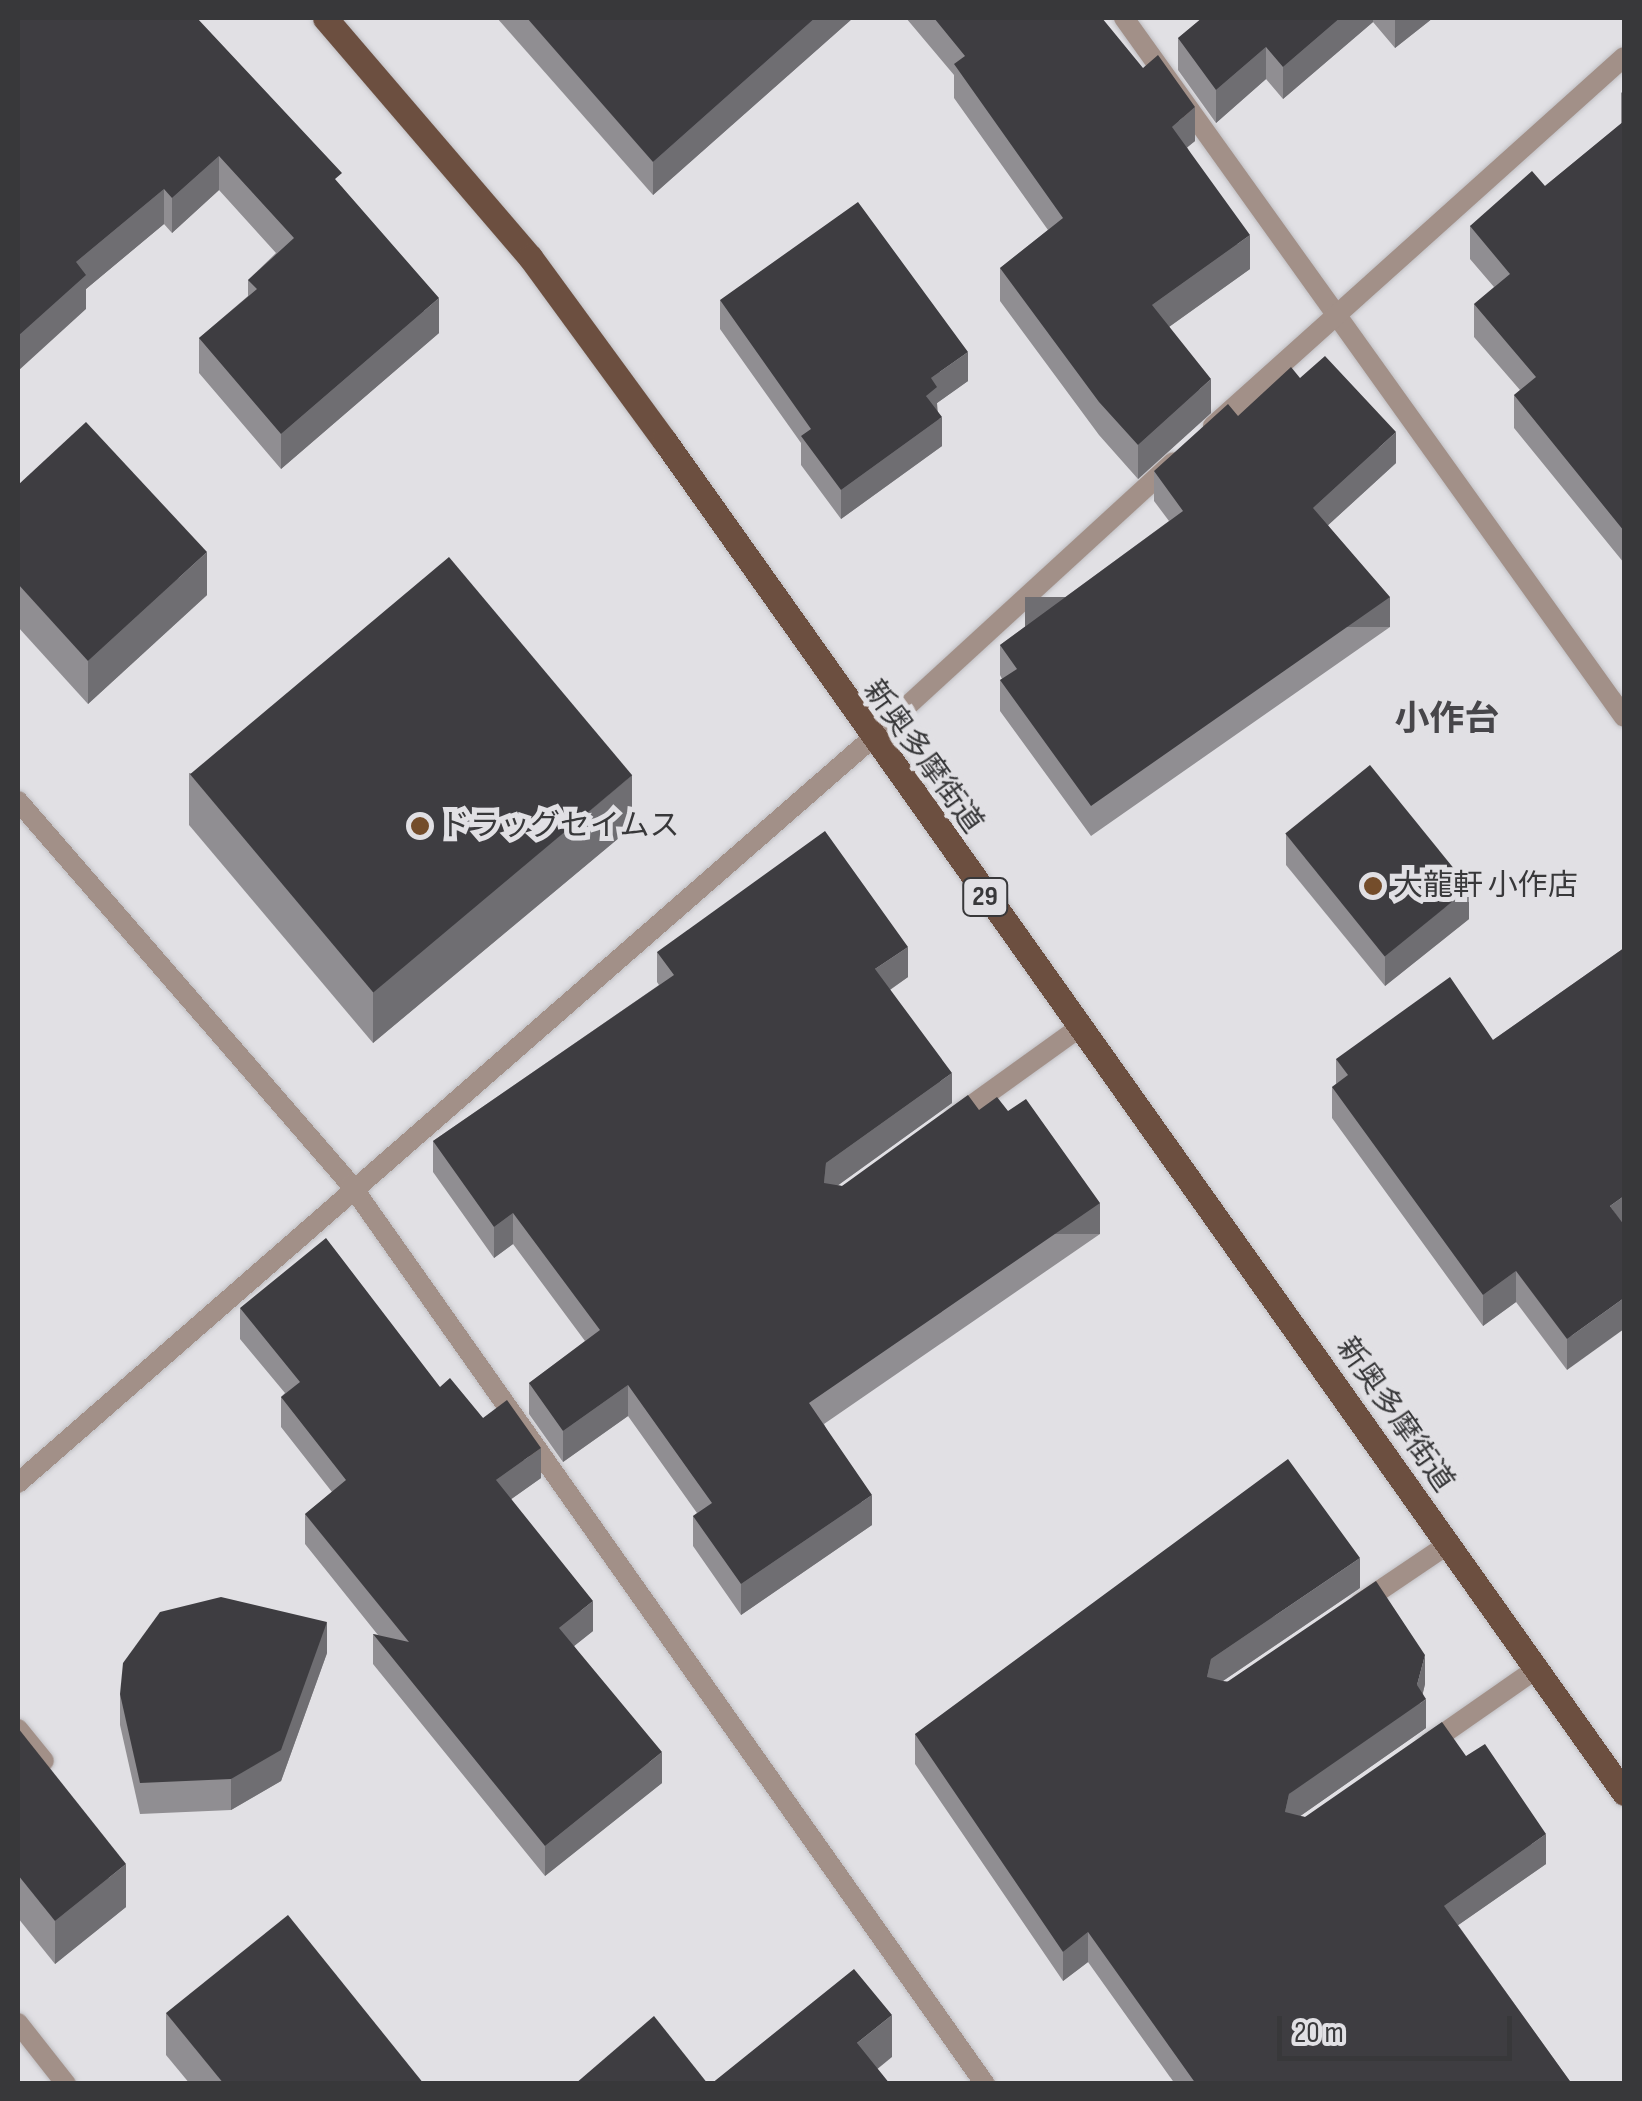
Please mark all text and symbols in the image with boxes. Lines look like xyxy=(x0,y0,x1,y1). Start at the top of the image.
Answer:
street label: 新奥多摩街道 xyxy=(856,674,990,840)
district label: 小作台 xyxy=(1395,699,1499,741)
place label: ドラッグセイムス xyxy=(440,808,680,844)
marker: ドラッグセイムス xyxy=(409,815,431,837)
place label: 大龍軒 小作店 xyxy=(1393,868,1578,904)
road number: 29 xyxy=(960,874,1010,920)
marker: 大龍軒 小作店 xyxy=(1362,875,1384,897)
street label: 新奥多摩街道 xyxy=(1329,1331,1461,1499)
scale bar xyxy=(1282,1996,1517,2058)
text: 20 m xyxy=(1294,2015,1344,2051)

